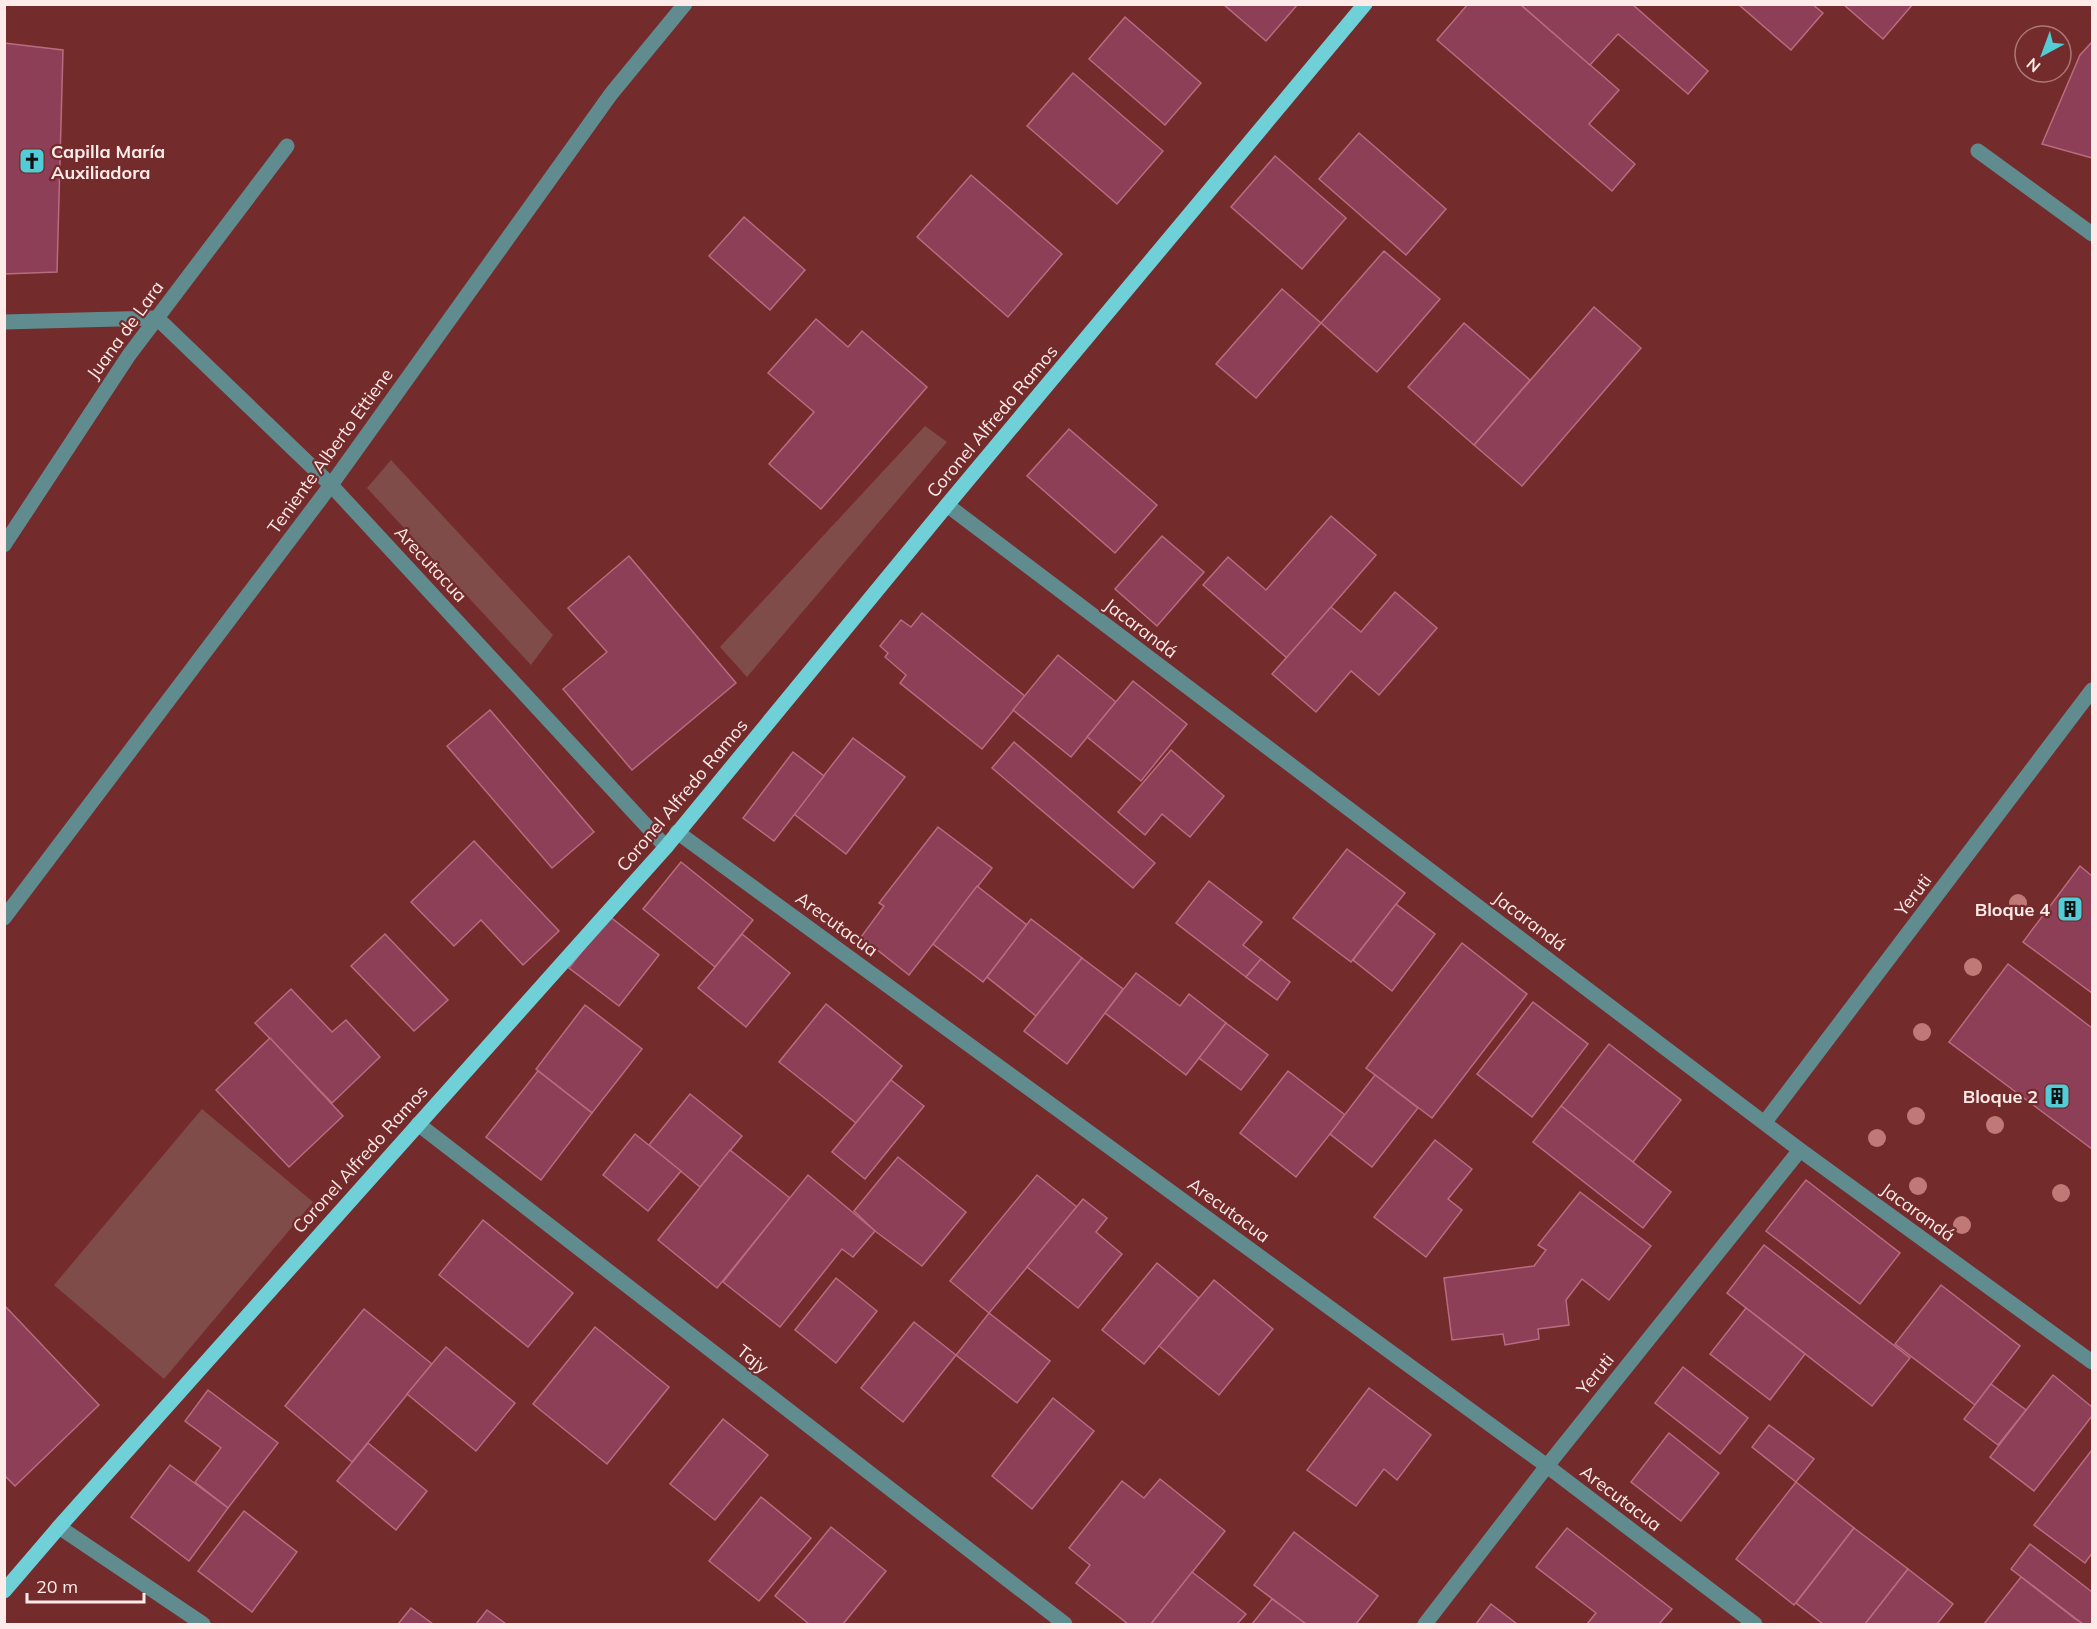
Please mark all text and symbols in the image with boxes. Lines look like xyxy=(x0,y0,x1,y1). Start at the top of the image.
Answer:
north arrow xyxy=(2013,24,2073,84)
text: N xyxy=(2022,54,2044,77)
place label: Capilla María Auxiliadora xyxy=(51,140,165,184)
church icon: Capilla María Auxiliadora xyxy=(17,146,47,176)
street label: Juana de Lara xyxy=(82,276,168,384)
street label: Coronel Alfredo Ramos xyxy=(922,340,1062,502)
street label: Teniente Alberto Ettiene xyxy=(262,364,398,538)
street label: Arecutacua xyxy=(390,521,472,607)
street label: Jacarandá xyxy=(1100,593,1182,663)
street label: Coronel Alfredo Ramos xyxy=(612,714,752,876)
street label: Yeruti xyxy=(1889,869,1936,921)
street label: Jacarandá xyxy=(1489,886,1571,956)
street label: Arecutacua xyxy=(791,887,883,961)
building icon: Bloque 4 xyxy=(2055,894,2085,924)
place label: Bloque 4 xyxy=(1975,898,2050,921)
street label: Coronel Alfredo Ramos xyxy=(287,1080,433,1238)
building icon: Bloque 2 xyxy=(2042,1081,2072,1111)
place label: Bloque 2 xyxy=(1963,1085,2038,1108)
street label: Arecutacua xyxy=(1183,1173,1275,1247)
street label: Jacarandá xyxy=(1877,1177,1959,1247)
street label: Tajy xyxy=(732,1339,774,1379)
street label: Yeruti xyxy=(1571,1349,1619,1400)
street label: Arecutacua xyxy=(1576,1460,1666,1536)
scale bar xyxy=(27,1566,144,1604)
text: 20 m xyxy=(36,1575,78,1598)

